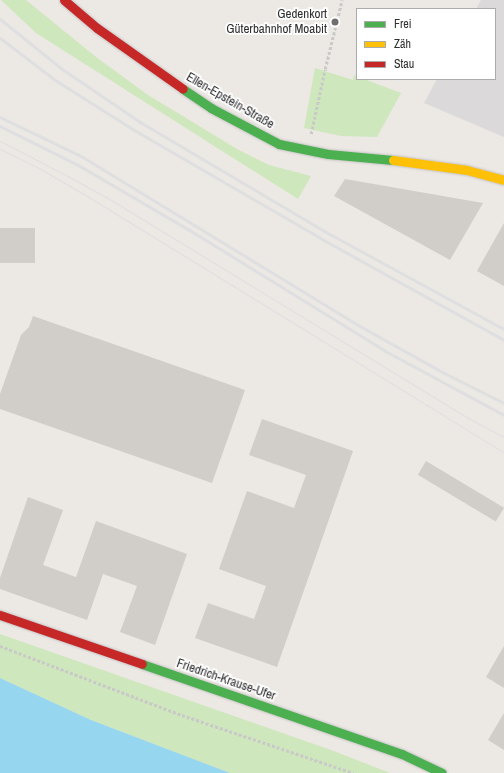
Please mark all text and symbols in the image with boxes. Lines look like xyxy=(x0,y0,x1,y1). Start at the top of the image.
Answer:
place label: Gedenkort Güterbahnhof Moabit xyxy=(226,7,327,38)
legend xyxy=(356,8,496,80)
text: Frei xyxy=(394,16,412,32)
marker: Gedenkort Güterbahnhof Moabit xyxy=(330,17,340,27)
text: Zäh xyxy=(394,36,411,52)
text: Stau xyxy=(394,56,414,72)
street label: Ellen-Epstein-Straße xyxy=(183,70,277,132)
street label: Friedrich-Krause-Ufer xyxy=(174,656,278,704)

